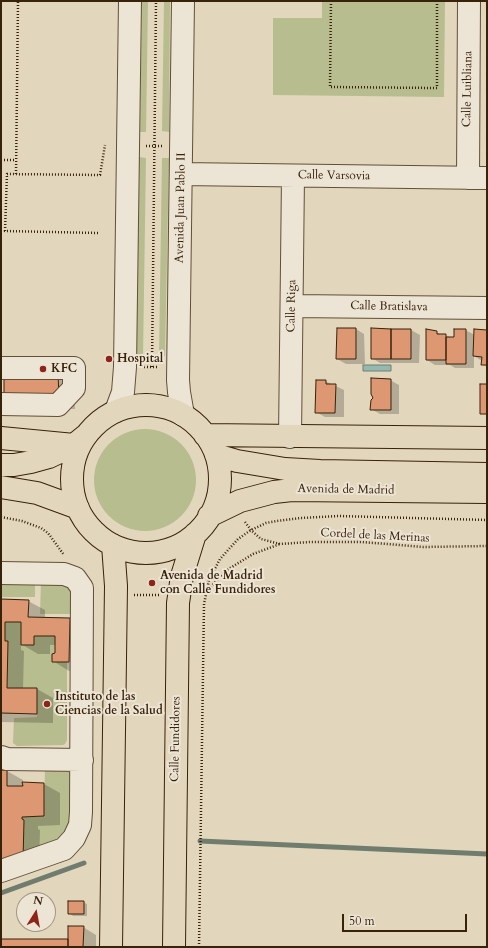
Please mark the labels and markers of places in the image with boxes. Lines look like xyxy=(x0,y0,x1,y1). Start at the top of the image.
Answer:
place label: Hospital xyxy=(117,352,163,366)
marker: Hospital xyxy=(104,354,114,364)
place label: KFC xyxy=(51,362,77,376)
marker: KFC xyxy=(38,364,48,374)
place label: Avenida de Madrid con Calle Fundidores xyxy=(160,569,275,597)
marker: Avenida de Madrid con Calle Fundidores xyxy=(147,578,157,588)
place label: Instituto de las Ciencias de la Salud xyxy=(55,690,163,718)
marker: Instituto de las Ciencias de la Salud xyxy=(42,699,52,709)

